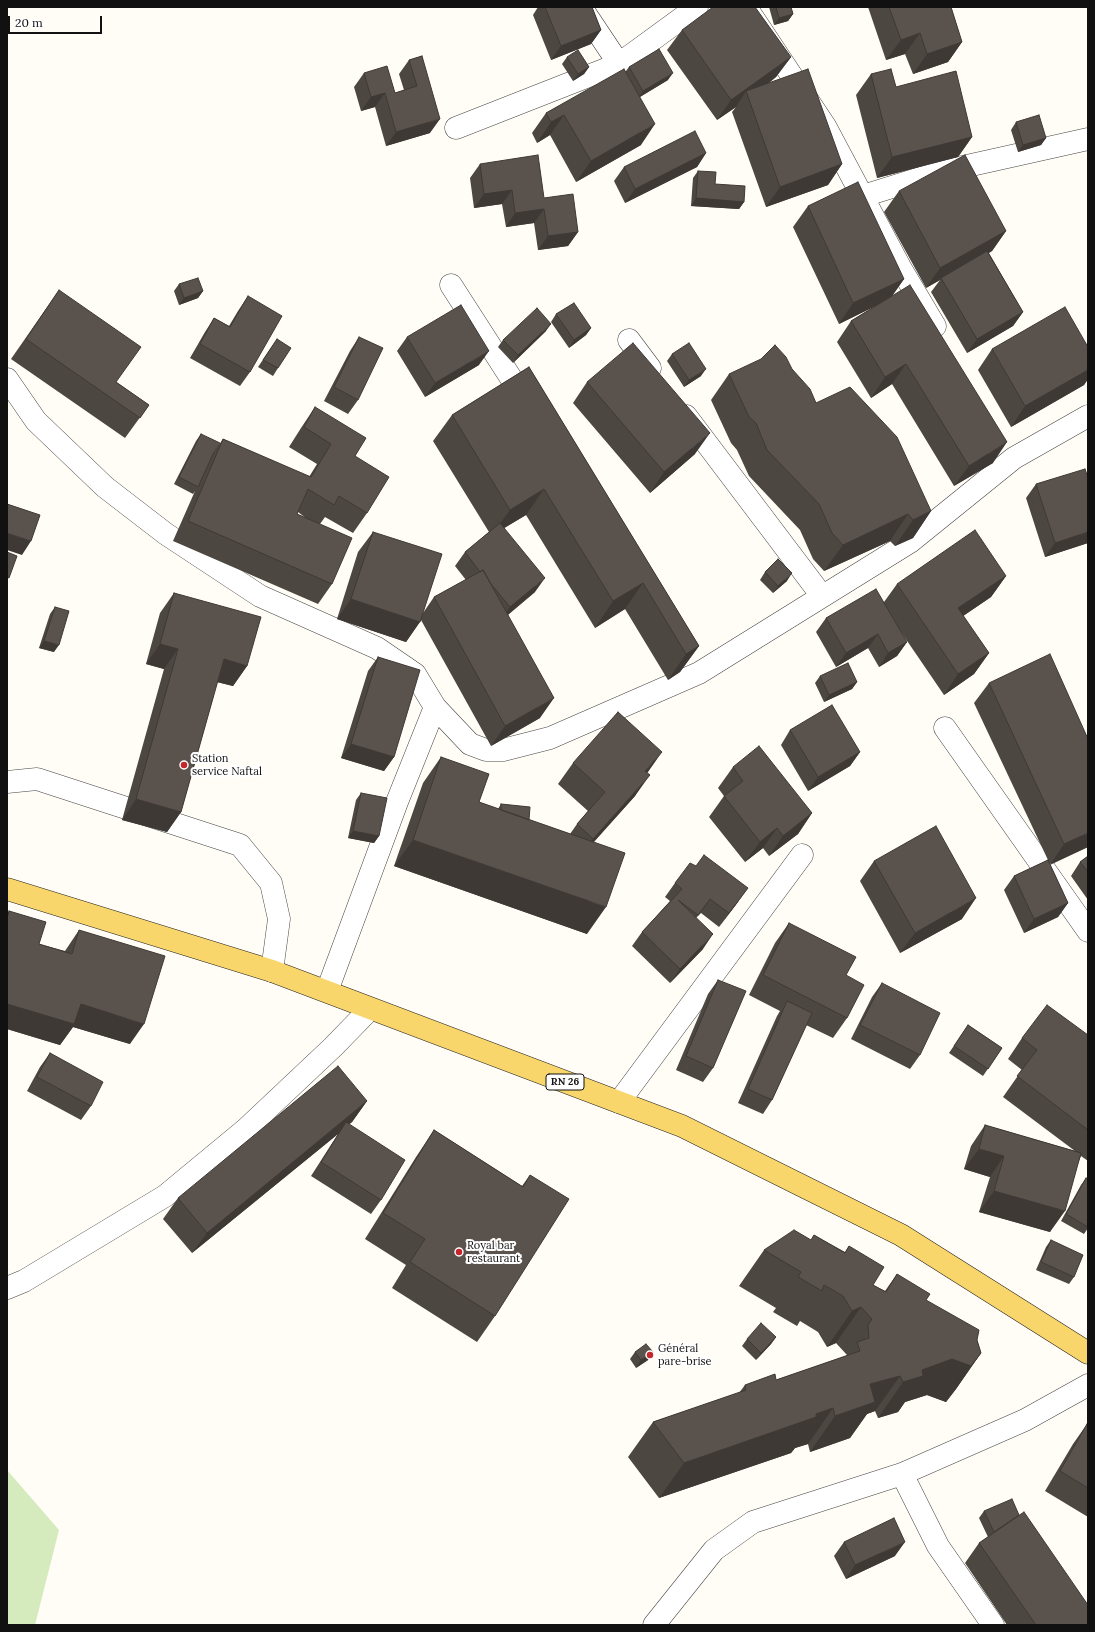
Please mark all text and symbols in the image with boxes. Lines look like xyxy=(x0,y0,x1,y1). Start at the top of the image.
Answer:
scale bar xyxy=(10,8,104,34)
text: 20 m xyxy=(15,15,43,30)
place label: Station service Naftal xyxy=(192,752,262,778)
marker: Station service Naftal xyxy=(179,760,189,770)
road number: RN 26 xyxy=(546,1074,584,1090)
place label: Royal bar restaurant xyxy=(467,1239,520,1265)
marker: Royal bar restaurant xyxy=(454,1247,464,1257)
place label: Général pare-brise xyxy=(658,1342,712,1368)
marker: Général pare-brise xyxy=(645,1350,655,1360)

